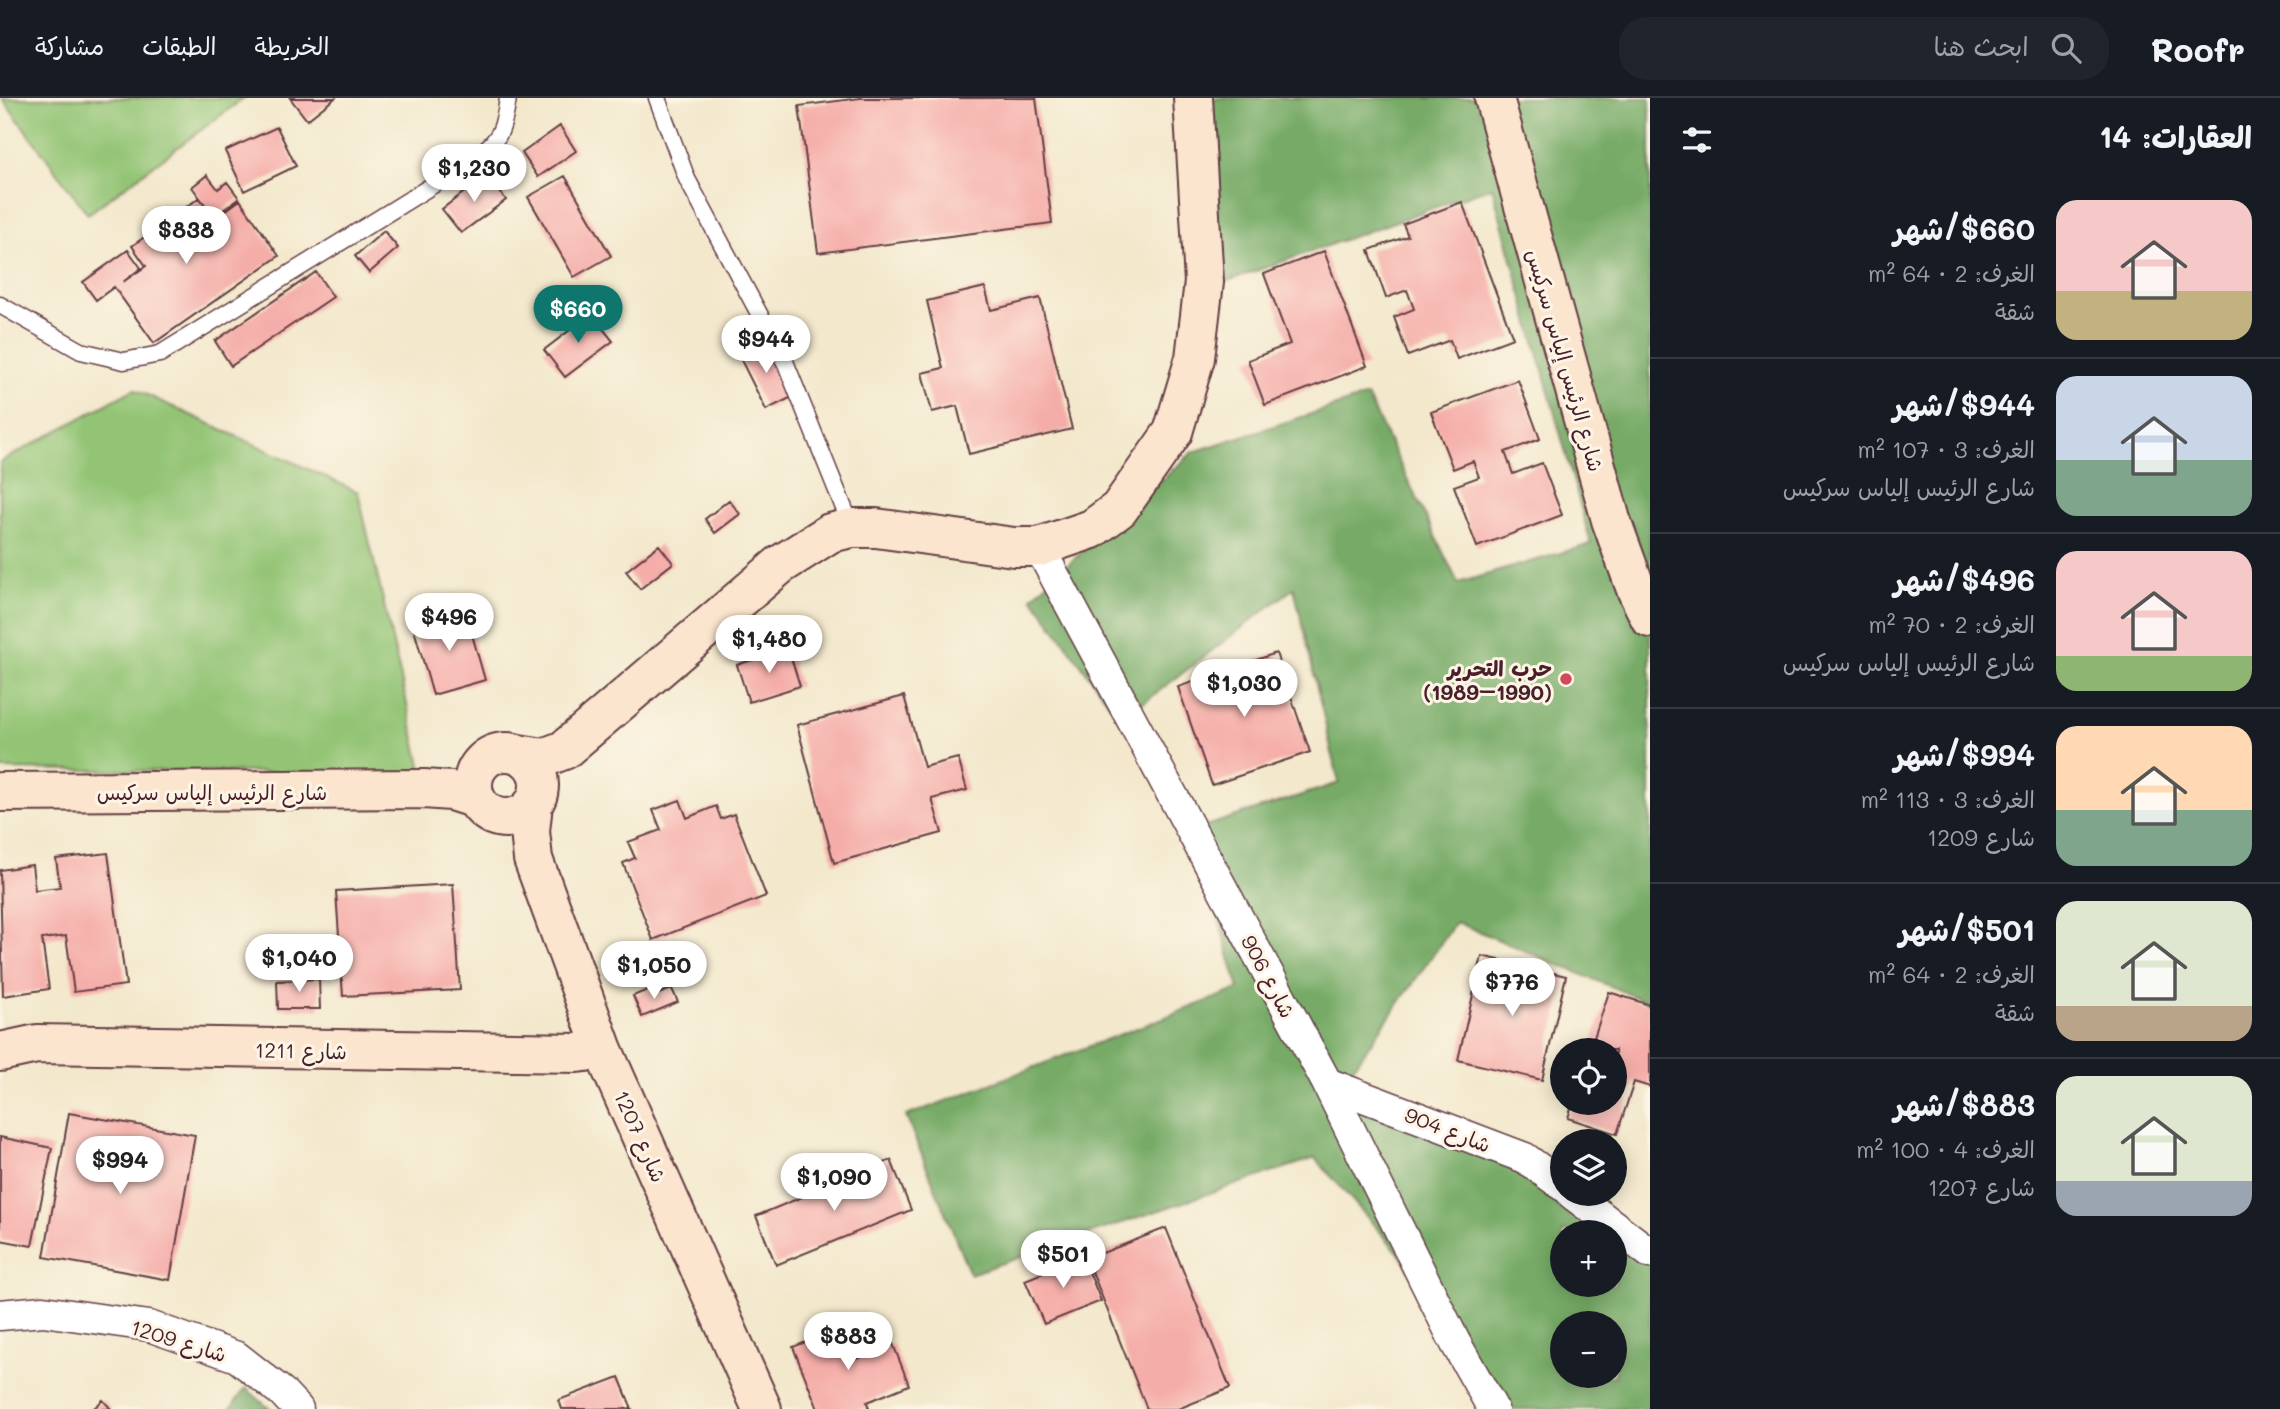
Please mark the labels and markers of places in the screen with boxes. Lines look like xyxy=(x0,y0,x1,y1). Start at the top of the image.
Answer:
pin: $1,230 xyxy=(417,144,531,204)
pin: $838 xyxy=(145,206,227,266)
pin: $660 xyxy=(537,286,619,345)
pin: $944 xyxy=(725,316,807,375)
pin: $496 xyxy=(408,594,490,653)
pin: $1,480 xyxy=(712,616,826,675)
place label: حرب التحرير (1989–1990) xyxy=(1423,654,1552,705)
pin: $1,030 xyxy=(1187,660,1301,719)
marker: حرب التحرير (1989–1990) xyxy=(1558,671,1574,687)
pin: $1,040 xyxy=(242,934,356,994)
pin: $1,050 xyxy=(597,942,711,1001)
pin: $776 xyxy=(1471,958,1553,1018)
pin: $994 xyxy=(79,1136,161,1196)
pin: $1,090 xyxy=(777,1154,891,1213)
pin: $501 xyxy=(1022,1230,1104,1290)
pin: $883 xyxy=(807,1312,889,1372)

